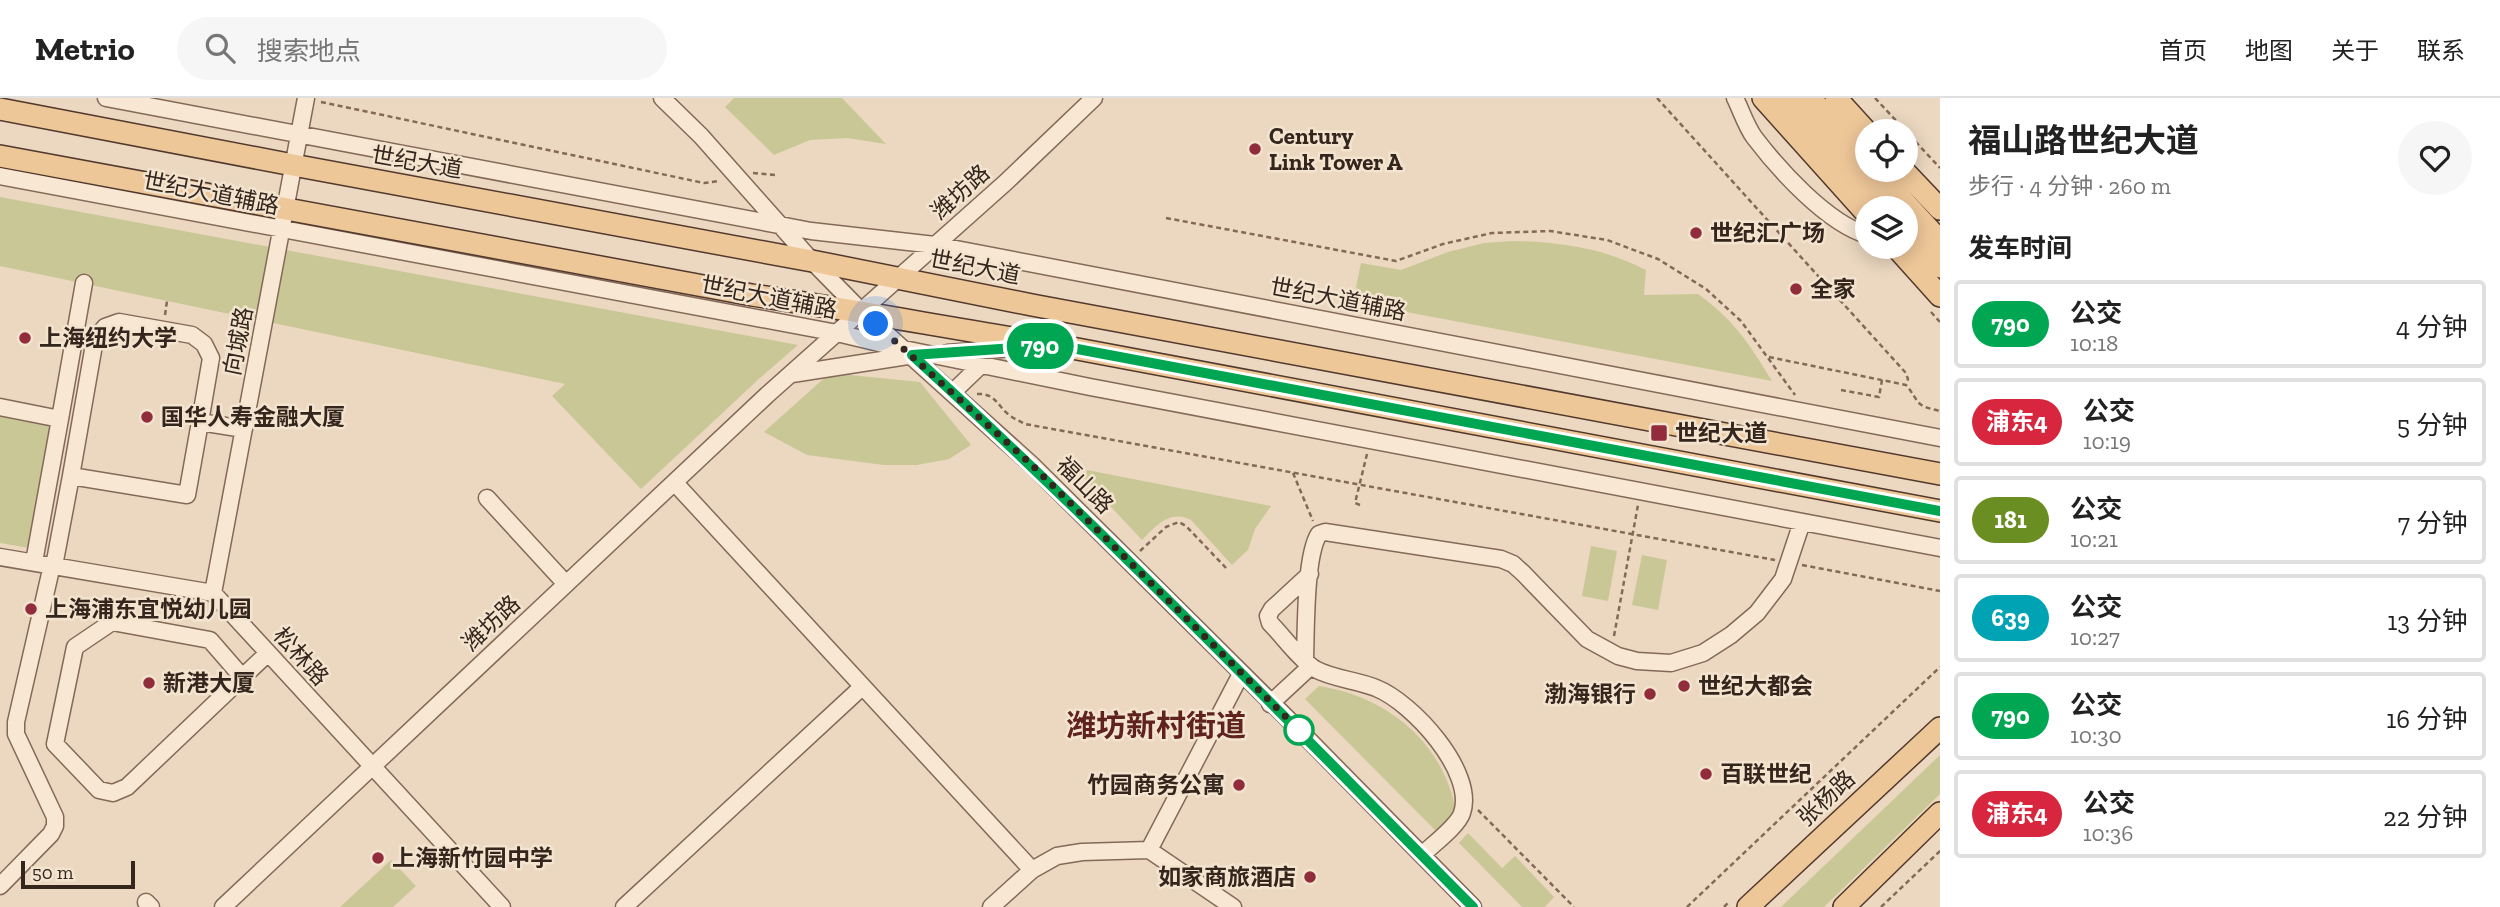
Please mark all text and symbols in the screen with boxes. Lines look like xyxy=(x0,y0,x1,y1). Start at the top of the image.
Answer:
search box xyxy=(177,17,667,80)
text: Metrio xyxy=(35,29,135,68)
icon: search xyxy=(201,29,239,67)
text: 搜索地点 xyxy=(257,35,361,67)
text: 首页 xyxy=(2159,36,2207,65)
text: 地图 xyxy=(2245,36,2293,65)
text: 关于 xyxy=(2331,36,2379,65)
text: 联系 xyxy=(2417,36,2465,65)
map controls xyxy=(1855,119,1918,259)
button: locate xyxy=(1855,119,1918,182)
text: 福山路世纪大道 xyxy=(1968,121,2199,160)
button: heart xyxy=(2398,121,2472,195)
place label: Century Link Tower A xyxy=(1269,122,1403,176)
street label: 世纪大道 xyxy=(369,140,465,184)
marker: Century Link Tower A xyxy=(1247,141,1263,157)
street label: 潍坊路 xyxy=(925,159,995,225)
street label: 世纪大道辅路 xyxy=(141,166,281,220)
text: 步行 · 4 分钟 · 260 m xyxy=(1968,172,2171,200)
button: layers xyxy=(1855,196,1918,259)
place label: 世纪汇广场 xyxy=(1710,219,1825,247)
marker: 世纪汇广场 xyxy=(1688,225,1704,241)
text: 发车时间 xyxy=(1968,232,2072,264)
street label: 世纪大道 xyxy=(927,244,1023,290)
street label: 世纪大道辅路 xyxy=(699,270,839,324)
street label: 世纪大道辅路 xyxy=(1268,272,1408,326)
place label: 全家 xyxy=(1810,275,1856,303)
marker: 全家 xyxy=(1788,281,1804,297)
text: 公交 xyxy=(2070,297,2122,329)
street label: 向城路 xyxy=(218,304,258,378)
your location xyxy=(858,306,893,341)
text: 790 xyxy=(1991,309,2030,338)
text: 4 分钟 xyxy=(2396,311,2468,343)
line badge: 790 xyxy=(1000,323,1080,369)
place label: 上海纽约大学 xyxy=(39,324,177,352)
text: 10:18 xyxy=(2070,329,2118,357)
marker: 上海纽约大学 xyxy=(17,330,33,346)
text: 790 xyxy=(1021,331,1059,360)
text: 公交 xyxy=(2083,395,2135,427)
place label: 国华人寿金融大厦 xyxy=(161,403,345,431)
text: 浦东4 xyxy=(1986,407,2048,436)
marker: 国华人寿金融大厦 xyxy=(139,409,155,425)
text: 5 分钟 xyxy=(2397,409,2468,441)
place label: 世纪大道 xyxy=(1675,419,1767,447)
marker: 世纪大道 xyxy=(1649,423,1669,443)
text: 10:19 xyxy=(2083,427,2131,455)
street label: 福山路 xyxy=(1051,451,1119,519)
text: 公交 xyxy=(2070,493,2122,525)
text: 181 xyxy=(1994,505,2027,534)
text: 7 分钟 xyxy=(2398,507,2468,539)
text: 10:21 xyxy=(2070,525,2118,553)
street label: 潍坊路 xyxy=(456,589,526,657)
text: 公交 xyxy=(2070,591,2122,623)
place label: 上海浦东宜悦幼儿园 xyxy=(45,595,252,623)
marker: 上海浦东宜悦幼儿园 xyxy=(23,601,39,617)
text: 639 xyxy=(1991,603,2030,632)
text: 13 分钟 xyxy=(2387,605,2468,637)
street label: 松林路 xyxy=(268,621,334,691)
text: 10:27 xyxy=(2070,623,2120,651)
place label: 新港大厦 xyxy=(163,669,255,697)
place label: 世纪大都会 xyxy=(1698,672,1813,700)
marker: 新港大厦 xyxy=(141,675,157,691)
marker: 世纪大都会 xyxy=(1676,678,1692,694)
place label: 渤海银行 xyxy=(1544,680,1636,708)
marker: 渤海银行 xyxy=(1642,686,1658,702)
text: 公交 xyxy=(2070,689,2122,721)
text: 790 xyxy=(1991,701,2030,730)
text: 16 分钟 xyxy=(2386,703,2468,735)
district label: 潍坊新村街道 xyxy=(1066,708,1246,744)
unlabelled marker xyxy=(1284,715,1314,745)
text: 10:30 xyxy=(2070,721,2122,749)
place label: 百联世纪 xyxy=(1720,760,1812,788)
street label: 张杨路 xyxy=(1791,764,1861,832)
marker: 百联世纪 xyxy=(1698,766,1714,782)
place label: 竹园商务公寓 xyxy=(1087,771,1225,799)
marker: 竹园商务公寓 xyxy=(1231,777,1247,793)
text: 公交 xyxy=(2083,787,2135,819)
text: 浦东4 xyxy=(1986,799,2048,828)
text: 22 分钟 xyxy=(2383,801,2468,833)
text: 10:36 xyxy=(2083,819,2133,847)
place label: 上海新竹园中学 xyxy=(392,844,553,872)
marker: 上海新竹园中学 xyxy=(370,850,386,866)
scale bar xyxy=(21,858,135,890)
text: 50 m xyxy=(32,861,73,884)
place label: 如家商旅酒店 xyxy=(1158,863,1296,891)
marker: 如家商旅酒店 xyxy=(1302,869,1318,885)

